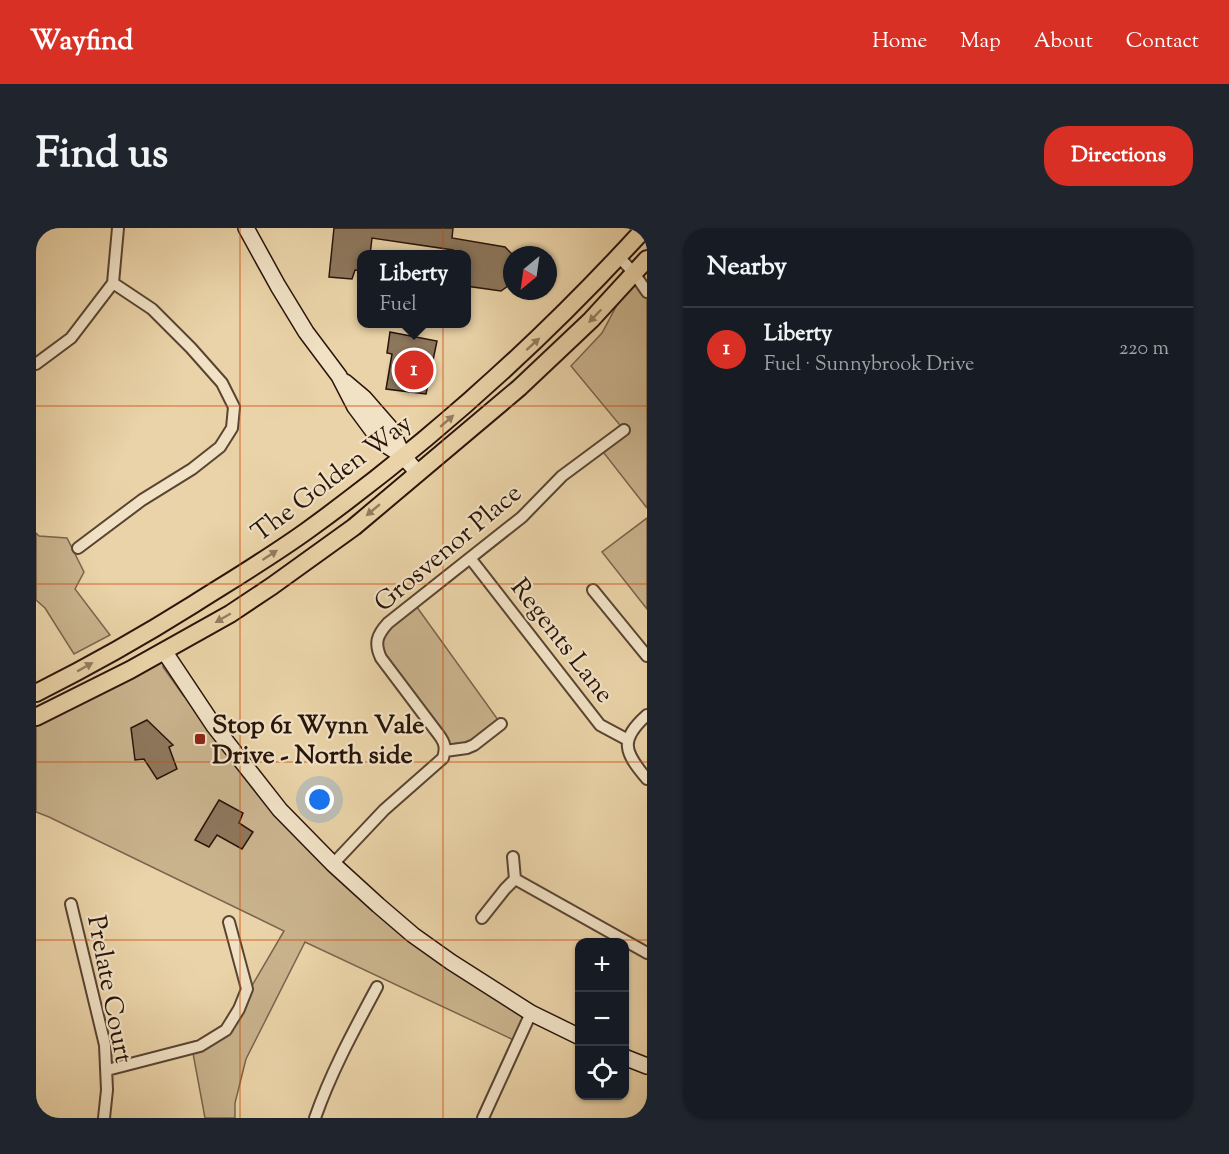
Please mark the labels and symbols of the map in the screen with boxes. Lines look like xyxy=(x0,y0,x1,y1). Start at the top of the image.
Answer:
north arrow xyxy=(503,246,557,300)
one-way arrow xyxy=(588,308,602,322)
one-way arrow xyxy=(525,337,540,351)
pin: 1 xyxy=(394,348,434,392)
street label: The Golden Way xyxy=(244,406,421,552)
one-way arrow xyxy=(439,415,454,428)
street label: Grosvenor Place xyxy=(367,476,530,622)
one-way arrow xyxy=(366,503,381,516)
one-way arrow xyxy=(262,550,278,561)
street label: Regents Lane xyxy=(500,571,622,712)
one-way arrow xyxy=(215,612,231,623)
one-way arrow xyxy=(77,662,94,672)
place label: Stop 61 Wynn Vale Drive - North side xyxy=(212,708,424,775)
marker: Stop 61 Wynn Vale Drive - North side xyxy=(193,732,207,746)
your location xyxy=(305,785,334,814)
street label: Prelate Court xyxy=(76,913,141,1067)

